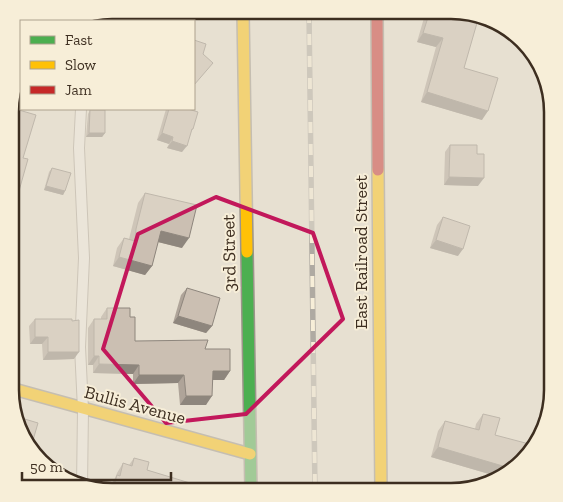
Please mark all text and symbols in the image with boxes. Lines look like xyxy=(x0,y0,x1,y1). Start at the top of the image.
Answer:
legend xyxy=(20,20,195,110)
text: Fast xyxy=(65,31,93,49)
text: Slow xyxy=(65,56,97,74)
text: Jam xyxy=(65,81,92,99)
street label: East Railroad Street xyxy=(350,174,372,329)
street label: 3rd Street xyxy=(217,214,241,292)
street label: Bullis Avenue xyxy=(82,381,188,429)
scale bar xyxy=(22,450,171,482)
text: 50 m xyxy=(30,458,63,476)

